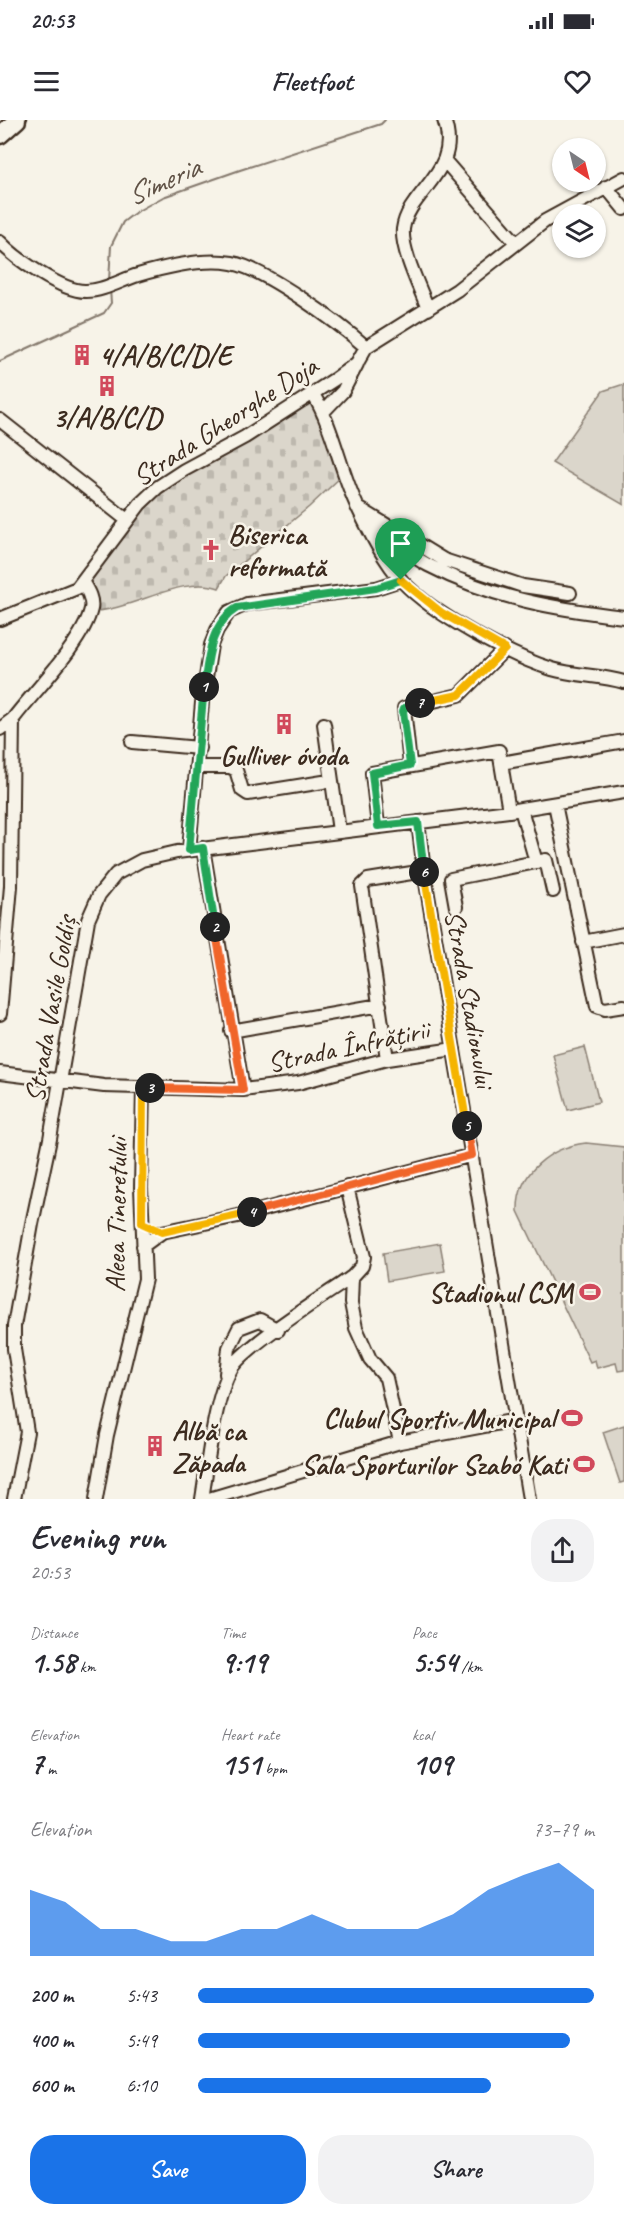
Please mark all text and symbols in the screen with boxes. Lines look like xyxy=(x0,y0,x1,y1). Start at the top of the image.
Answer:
text: 20:53 xyxy=(30,7,74,35)
text: Fleetfoot xyxy=(271,64,353,98)
icon: menu xyxy=(30,65,63,98)
icon: heart xyxy=(561,65,594,98)
north arrow xyxy=(552,138,606,192)
map controls xyxy=(552,138,606,258)
water label: Simeria xyxy=(120,147,208,214)
button: layers xyxy=(552,204,606,258)
place label: 4/A/B/C/D/E xyxy=(99,338,236,373)
building icon: 4/A/B/C/D/E xyxy=(70,343,94,367)
street label: Strada Gheorghe Doja xyxy=(126,347,326,494)
building icon: 3/A/B/C/D xyxy=(95,374,119,398)
place label: 3/A/B/C/D xyxy=(53,400,165,435)
place label: Biserica reformată xyxy=(228,517,328,584)
pin xyxy=(375,518,426,580)
icon: arrive xyxy=(384,527,417,560)
church icon: Biserica reformată xyxy=(199,538,223,562)
pin: 1 xyxy=(189,672,219,702)
text: 1 xyxy=(200,677,208,697)
pin: 7 xyxy=(405,688,435,718)
text: 7 xyxy=(416,693,424,713)
building icon: Gulliver óvoda xyxy=(272,712,296,736)
place label: Gulliver óvoda xyxy=(220,738,350,773)
pin: 6 xyxy=(409,857,439,887)
text: 6 xyxy=(420,862,428,882)
street label: Strada Stadionului xyxy=(437,908,503,1094)
street label: Strada Vasile Goldiș xyxy=(16,911,84,1105)
pin: 2 xyxy=(200,912,230,942)
text: 2 xyxy=(211,917,219,937)
street label: Strada Înfrățirii xyxy=(264,1011,436,1080)
pin: 3 xyxy=(135,1073,165,1103)
text: 3 xyxy=(146,1078,154,1098)
pin: 5 xyxy=(452,1111,482,1141)
text: 5 xyxy=(464,1116,470,1136)
street label: Aleea Tineretului xyxy=(97,1134,135,1293)
pin: 4 xyxy=(237,1197,267,1227)
text: 4 xyxy=(248,1202,256,1222)
place label: Stadionul CSM xyxy=(428,1275,576,1310)
sports icon: Stadionul CSM xyxy=(578,1280,602,1304)
place label: Clubul Sportiv Municipal xyxy=(324,1401,560,1436)
sports icon: Clubul Sportiv Municipal xyxy=(560,1406,584,1430)
place label: Albă ca Zăpada xyxy=(172,1413,248,1480)
building icon: Albă ca Zăpada xyxy=(143,1434,167,1458)
place label: Sala Sporturilor Szabó Kati xyxy=(301,1447,571,1482)
sports icon: Sala Sporturilor Szabó Kati xyxy=(572,1452,596,1476)
text: Evening run xyxy=(30,1516,165,1558)
button: share xyxy=(531,1519,594,1582)
text: 20:53 xyxy=(30,1560,70,1585)
text: Distance xyxy=(30,1623,78,1643)
text: Time xyxy=(221,1623,245,1643)
text: Pace xyxy=(412,1623,437,1643)
text: 1.58 xyxy=(30,1643,76,1681)
text: 9:19 xyxy=(221,1643,267,1681)
text: 5:54 xyxy=(412,1643,457,1681)
text: km xyxy=(76,1657,95,1677)
text: /km xyxy=(457,1657,482,1677)
text: Elevation xyxy=(30,1725,79,1745)
text: Heart rate xyxy=(221,1725,279,1745)
text: kcal xyxy=(412,1725,433,1745)
text: 7 xyxy=(30,1745,43,1783)
text: 151 xyxy=(221,1745,261,1783)
text: 109 xyxy=(412,1745,452,1783)
text: m xyxy=(43,1759,56,1779)
text: bpm xyxy=(261,1759,287,1779)
text: Elevation xyxy=(30,1817,92,1842)
text: 73–79 m xyxy=(533,1817,594,1842)
text: 200 m xyxy=(30,1983,73,2008)
text: 5:43 xyxy=(126,1983,157,2008)
text: 400 m xyxy=(30,2028,73,2053)
text: 5:49 xyxy=(126,2028,157,2053)
text: 600 m xyxy=(30,2073,74,2098)
text: 6:10 xyxy=(126,2073,157,2098)
button: Save xyxy=(30,2135,306,2204)
button: Share xyxy=(318,2135,594,2204)

